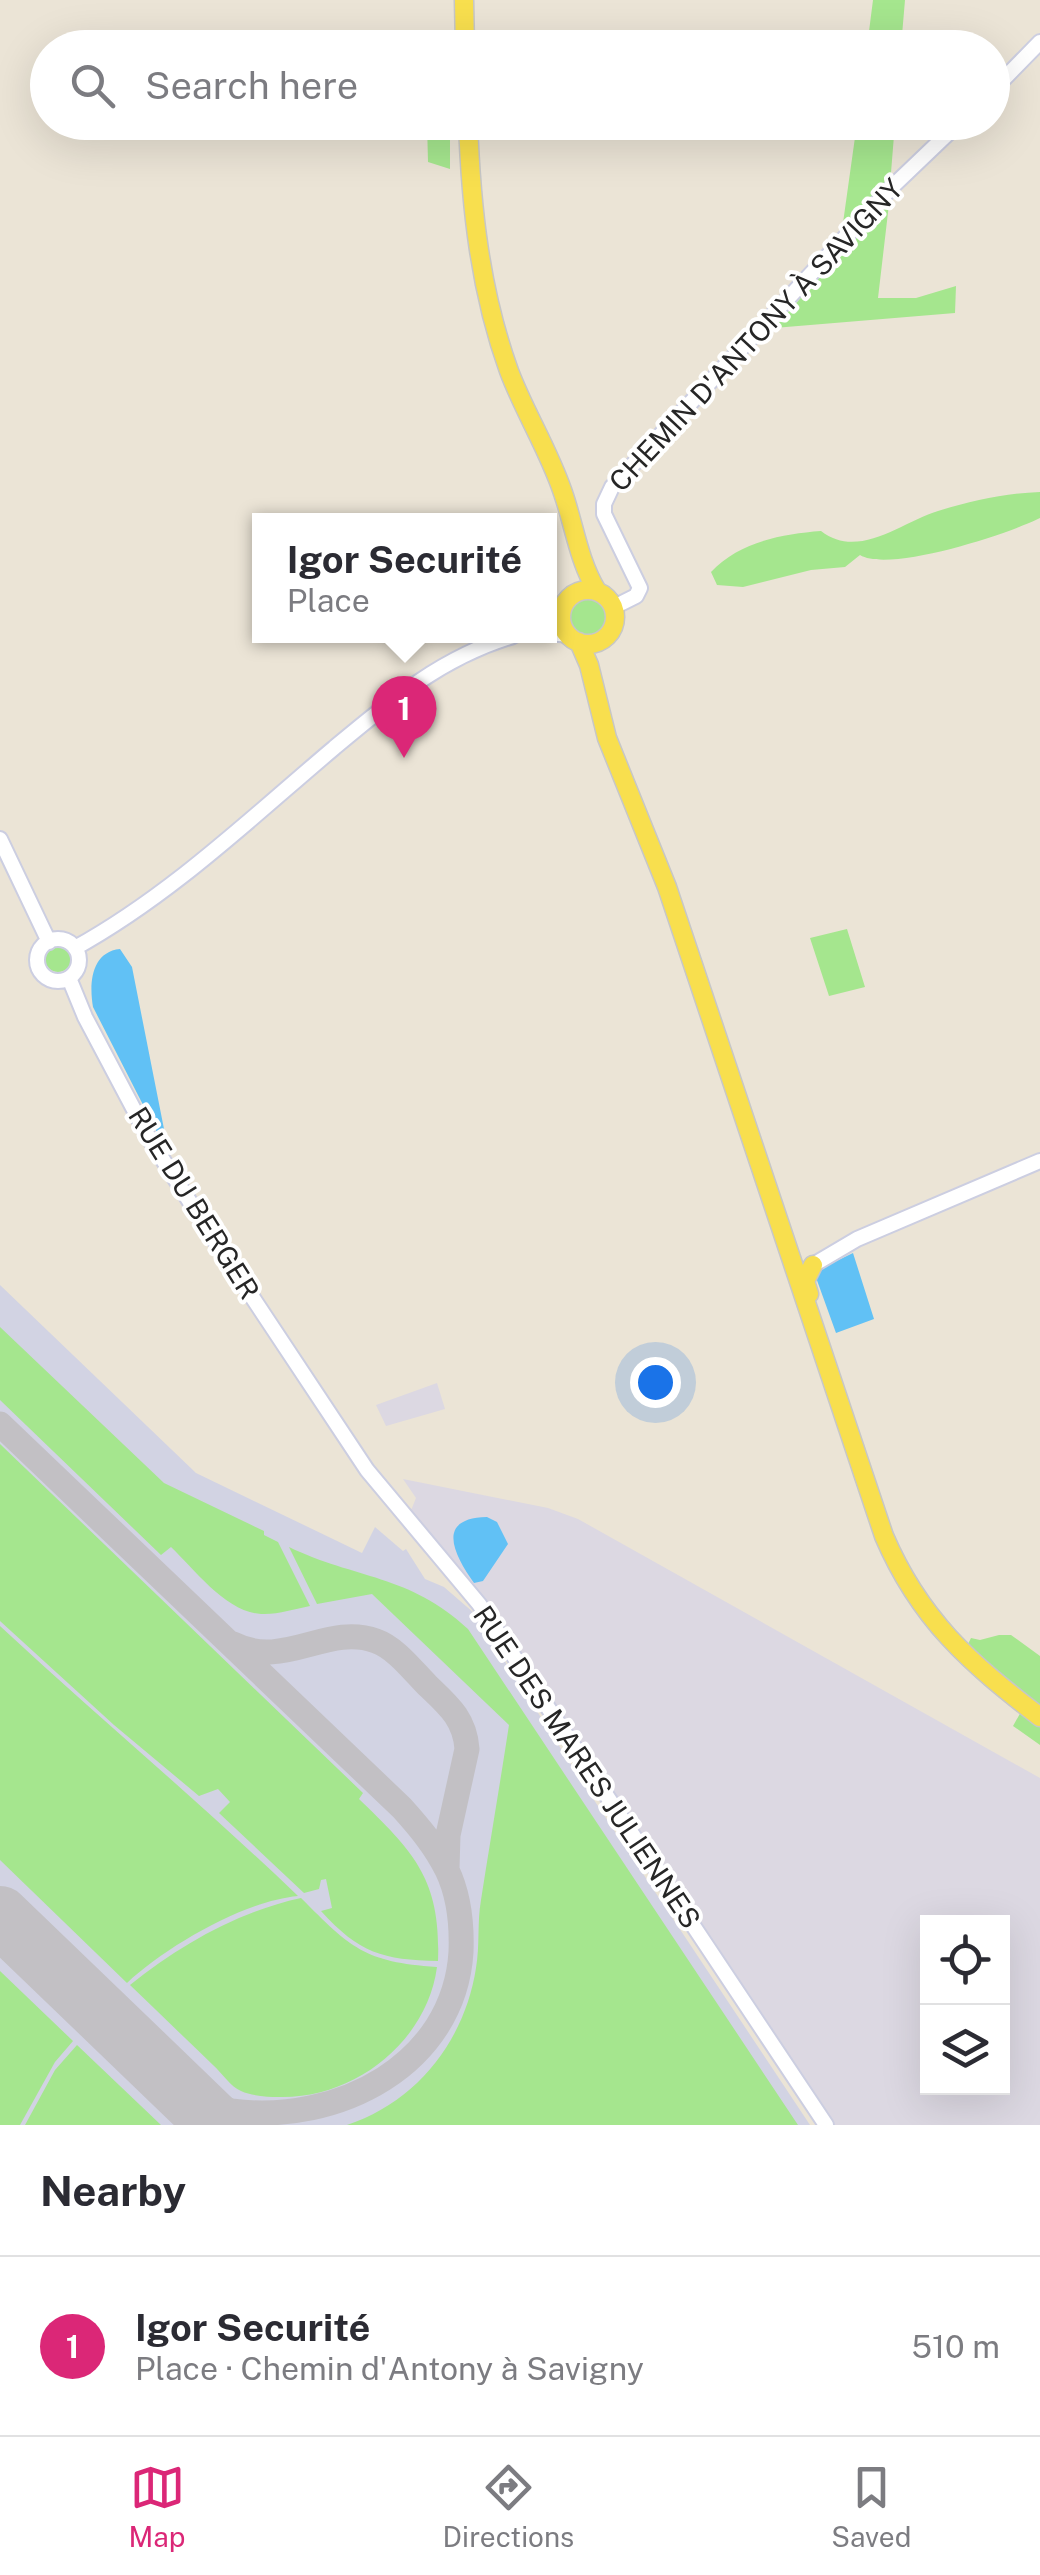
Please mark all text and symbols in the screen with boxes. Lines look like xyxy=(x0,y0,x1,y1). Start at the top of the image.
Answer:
search box xyxy=(30,30,1010,140)
icon: search xyxy=(65,58,120,113)
text: Search here xyxy=(145,63,358,108)
street label: CHEMIN D'ANTONY À SAVIGNY xyxy=(602,172,909,498)
popup xyxy=(252,513,557,643)
text: Igor Securité xyxy=(287,537,522,582)
text: Place xyxy=(287,582,370,619)
pin: 1 xyxy=(372,676,436,758)
street label: RUE DU BERGER xyxy=(122,1101,267,1305)
your location xyxy=(630,1357,681,1408)
street label: RUE DES MARES JULIENNES xyxy=(467,1599,708,1934)
map controls xyxy=(920,1915,1010,2095)
button: locate xyxy=(920,1915,1010,2005)
button: layers xyxy=(920,2005,1010,2095)
text: Nearby xyxy=(40,2166,186,2215)
text: Igor Securité xyxy=(135,2305,370,2350)
text: 1 xyxy=(66,2328,79,2365)
text: 510 m xyxy=(911,2328,1000,2365)
text: Place · Chemin d'Antony à Savigny xyxy=(135,2350,644,2387)
tab: Map xyxy=(129,2460,185,2553)
tab: Directions xyxy=(443,2460,574,2553)
tab: Saved xyxy=(831,2460,911,2553)

